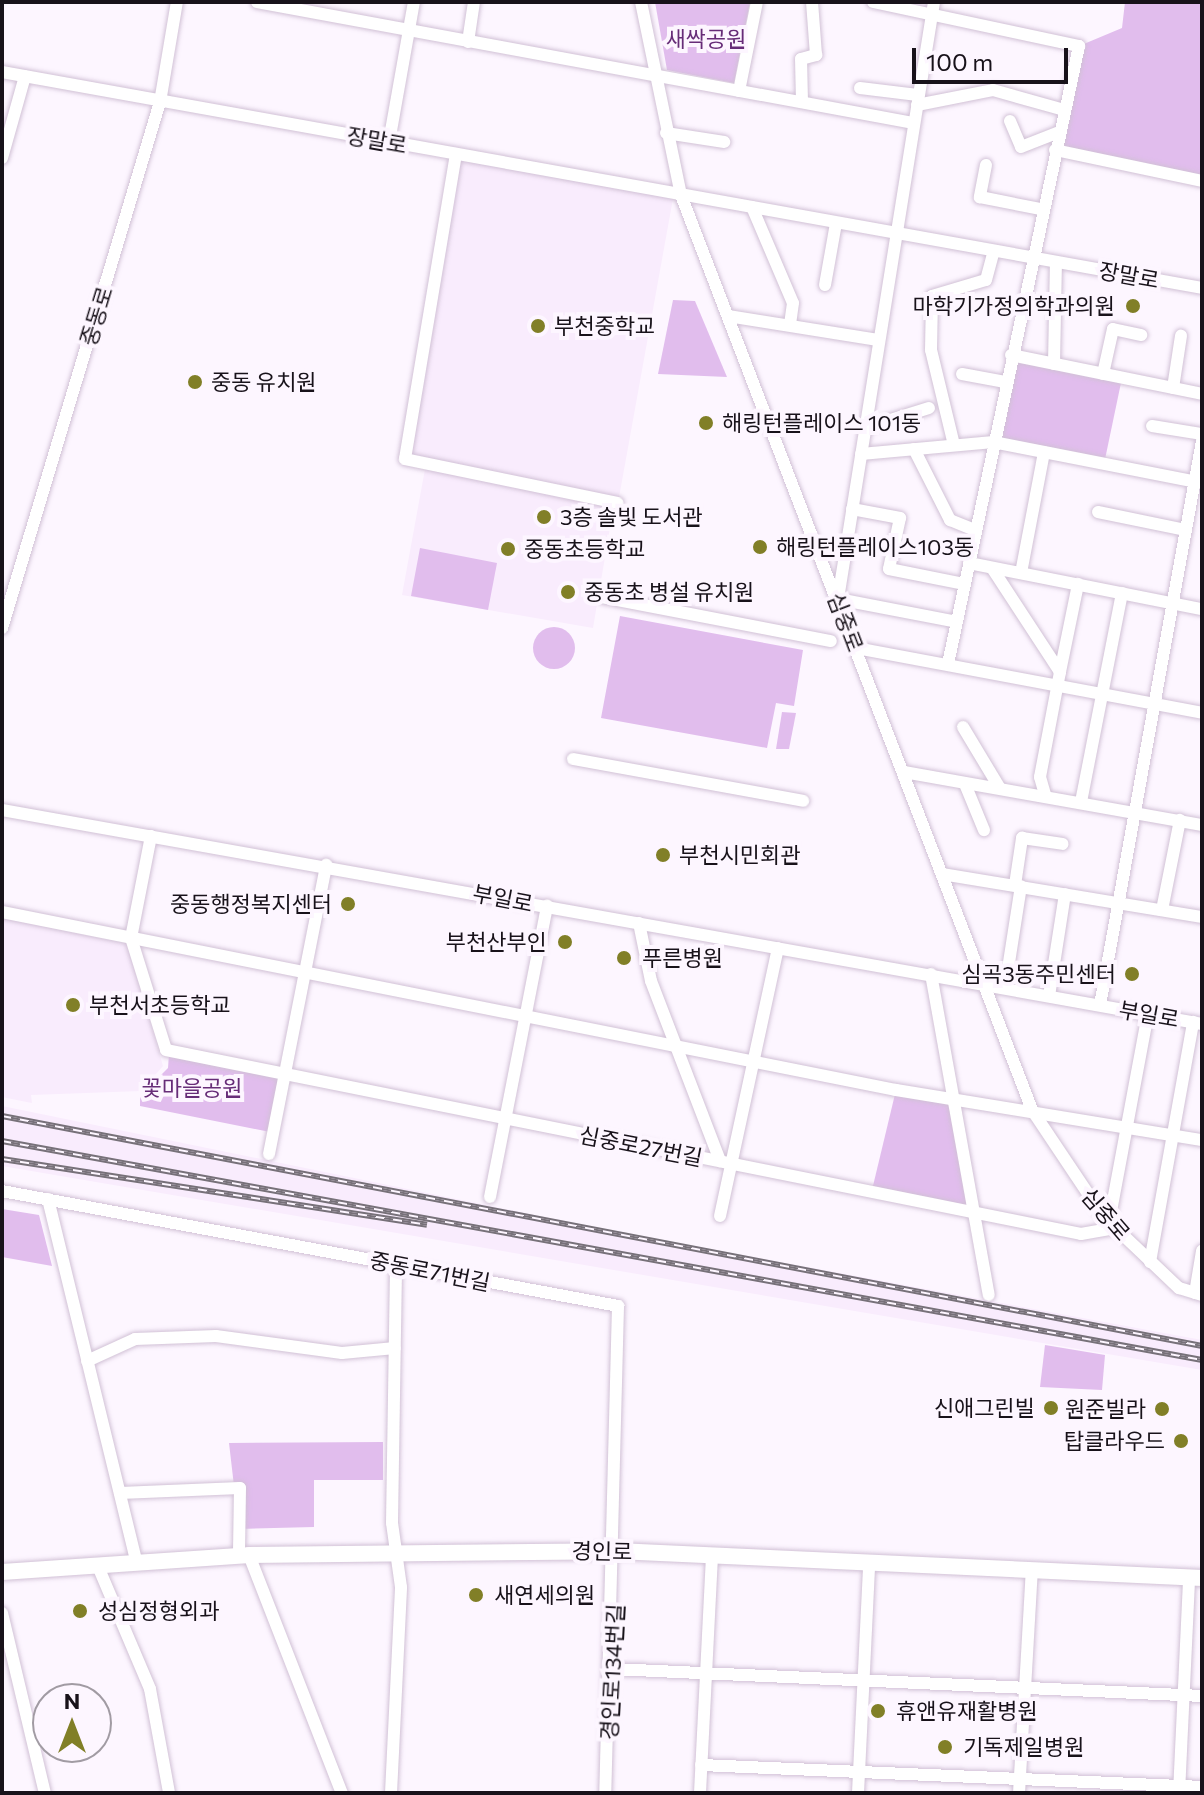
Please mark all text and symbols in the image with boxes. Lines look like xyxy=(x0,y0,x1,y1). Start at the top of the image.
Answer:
park label: 새싹공원 xyxy=(666,26,746,52)
scale bar xyxy=(916,32,1072,82)
text: 100 m xyxy=(926,47,993,76)
street label: 장말로 xyxy=(345,122,409,158)
street label: 장말로 xyxy=(1097,257,1161,293)
street label: 중동로 xyxy=(75,283,117,349)
place label: 마학기가정의학과의원 xyxy=(913,293,1115,319)
marker: 마학기가정의학과의원 xyxy=(1122,295,1144,317)
place label: 부천중학교 xyxy=(554,313,655,339)
marker: 부천중학교 xyxy=(529,317,547,335)
place label: 중동 유치원 xyxy=(211,369,316,395)
marker: 중동 유치원 xyxy=(186,373,204,391)
place label: 해링턴플레이스 101동 xyxy=(722,410,921,436)
marker: 해링턴플레이스 101동 xyxy=(697,414,715,432)
place label: 3층 솔빛 도서관 xyxy=(560,504,702,530)
marker: 3층 솔빛 도서관 xyxy=(535,508,553,526)
place label: 해링턴플레이스103동 xyxy=(776,534,974,560)
place label: 중동초등학교 xyxy=(524,536,645,562)
marker: 해링턴플레이스103동 xyxy=(751,538,769,556)
marker: 중동초등학교 xyxy=(499,540,517,558)
place label: 중동초 병설 유치원 xyxy=(584,579,754,605)
marker: 중동초 병설 유치원 xyxy=(559,583,577,601)
street label: 심중로 xyxy=(823,589,869,655)
place label: 부천시민회관 xyxy=(679,842,800,868)
marker: 부천시민회관 xyxy=(654,846,672,864)
street label: 부일로 xyxy=(471,879,535,917)
place label: 중동행정복지센터 xyxy=(170,891,332,917)
marker: 중동행정복지센터 xyxy=(339,895,357,913)
place label: 부천산부인 xyxy=(446,929,547,955)
marker: 부천산부인 xyxy=(554,931,576,953)
place label: 푸른병원 xyxy=(642,945,723,971)
marker: 푸른병원 xyxy=(613,947,635,969)
place label: 심곡3동주민센터 xyxy=(962,961,1116,987)
marker: 심곡3동주민센터 xyxy=(1123,965,1141,983)
place label: 부천서초등학교 xyxy=(89,992,231,1018)
marker: 부천서초등학교 xyxy=(64,996,82,1014)
street label: 부일로 xyxy=(1117,996,1181,1032)
park label: 꽃마을공원 xyxy=(141,1075,243,1101)
street label: 심중로27번길 xyxy=(577,1121,705,1171)
street label: 심중로 xyxy=(1076,1182,1136,1246)
street label: 중동로71번길 xyxy=(367,1246,493,1296)
place label: 신애그린빌 xyxy=(934,1395,1035,1421)
place label: 원준빌라 xyxy=(1065,1396,1146,1422)
marker: 신애그린빌 xyxy=(1042,1399,1060,1417)
marker: 원준빌라 xyxy=(1153,1400,1171,1418)
place label: 탑클라우드 xyxy=(1064,1428,1165,1454)
marker: 탑클라우드 xyxy=(1172,1432,1190,1450)
street label: 경인로 xyxy=(571,1537,633,1565)
place label: 새연세의원 xyxy=(494,1582,595,1608)
marker: 새연세의원 xyxy=(465,1584,487,1606)
place label: 성심정형외과 xyxy=(98,1598,219,1624)
marker: 성심정형외과 xyxy=(69,1600,91,1622)
street label: 경인로134번길 xyxy=(595,1603,629,1741)
north arrow xyxy=(32,1683,112,1763)
text: N xyxy=(64,1687,80,1714)
place label: 휴앤유재활병원 xyxy=(896,1698,1038,1724)
marker: 휴앤유재활병원 xyxy=(867,1700,889,1722)
place label: 기독제일병원 xyxy=(963,1734,1084,1760)
marker: 기독제일병원 xyxy=(934,1736,956,1758)

